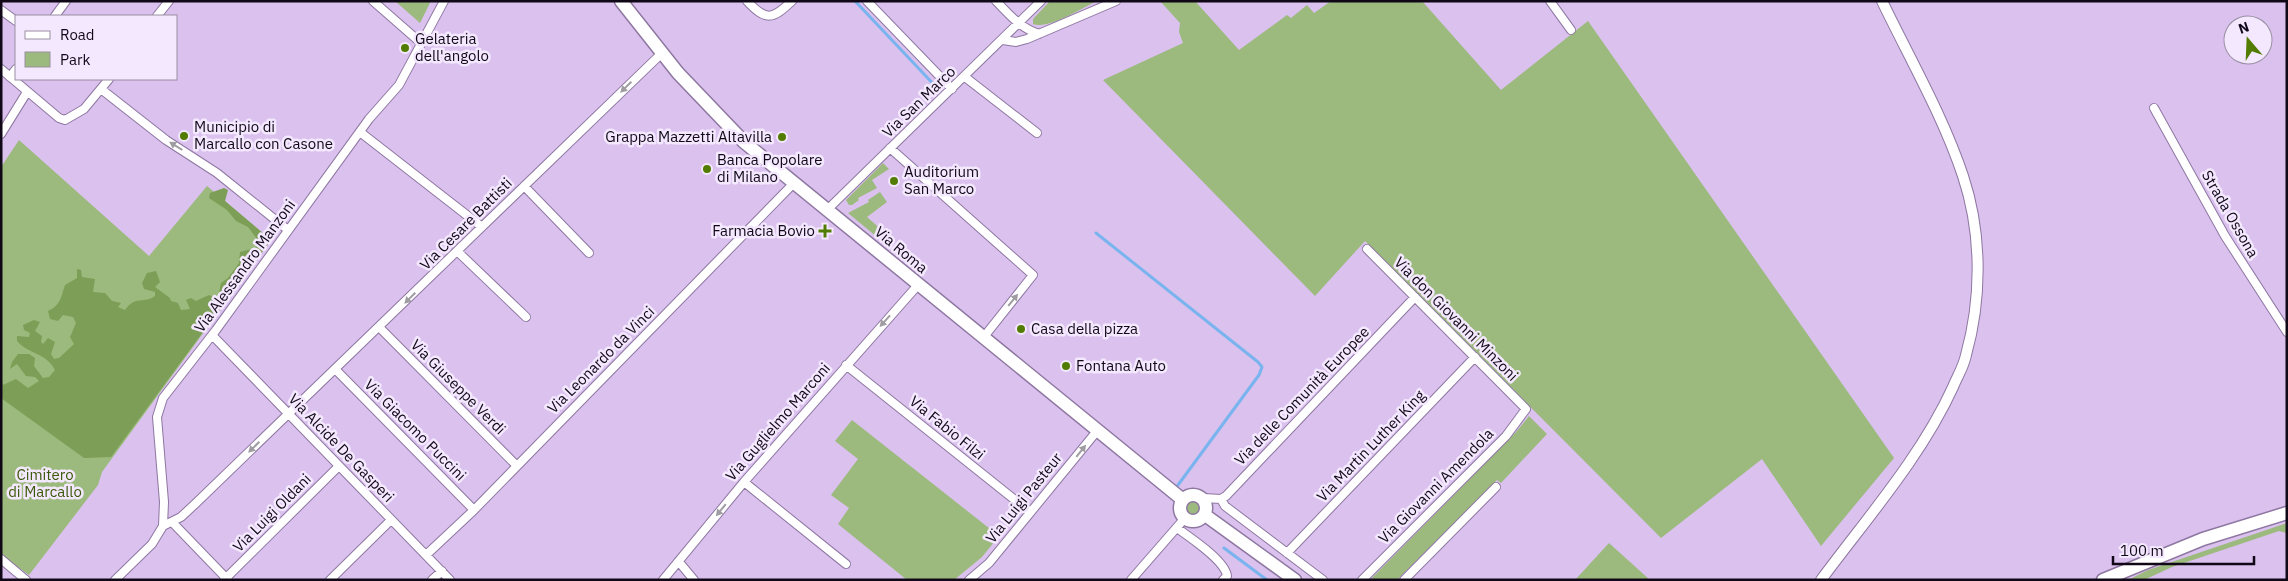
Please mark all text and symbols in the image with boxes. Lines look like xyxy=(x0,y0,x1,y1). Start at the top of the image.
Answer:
legend xyxy=(15,15,178,80)
north arrow xyxy=(2223,15,2273,65)
text: N xyxy=(2236,18,2251,38)
text: Road xyxy=(60,25,95,44)
place label: Gelateria dell'angolo xyxy=(415,29,489,65)
marker: Gelateria dell'angolo xyxy=(399,42,411,54)
text: Park xyxy=(60,50,90,69)
street label: Via San Marco xyxy=(878,62,959,141)
one-way arrow xyxy=(621,80,633,92)
place label: Municipio di Marcallo con Casone xyxy=(194,117,333,153)
place label: Grappa Mazzetti Altavilla xyxy=(605,127,772,146)
marker: Municipio di Marcallo con Casone xyxy=(178,130,190,142)
marker: Grappa Mazzetti Altavilla xyxy=(776,131,788,143)
one-way arrow xyxy=(170,142,183,151)
place label: Banca Popolare di Milano xyxy=(717,150,822,186)
place label: Auditorium San Marco xyxy=(904,162,979,198)
marker: Banca Popolare di Milano xyxy=(701,163,713,175)
street label: Strada Ossona xyxy=(2198,167,2263,261)
street label: Via Cesare Battisti xyxy=(416,174,516,274)
marker: Auditorium San Marco xyxy=(888,175,900,187)
street label: Via Alessandro Manzoni xyxy=(190,196,299,336)
place label: Farmacia Bovio xyxy=(712,221,815,240)
street label: Via Roma xyxy=(871,222,932,277)
marker: Farmacia Bovio xyxy=(819,225,831,237)
street label: Via don Giovanni Minzoni xyxy=(1390,253,1522,385)
one-way arrow xyxy=(404,292,416,304)
one-way arrow xyxy=(1008,294,1019,307)
street label: Via Leonardo da Vinci xyxy=(543,302,658,417)
one-way arrow xyxy=(879,315,891,327)
place label: Casa della pizza xyxy=(1031,319,1138,338)
street label: Via delle Comunità Europee xyxy=(1230,322,1373,469)
marker: Casa della pizza xyxy=(1015,323,1027,335)
street label: Via Giuseppe Verdi xyxy=(407,335,510,438)
place label: Fontana Auto xyxy=(1076,356,1166,375)
street label: Via Guglielmo Marconi xyxy=(721,359,834,485)
marker: Fontana Auto xyxy=(1060,360,1072,372)
street label: Via Giacomo Puccini xyxy=(360,375,470,485)
street label: Via Martin Luther King xyxy=(1312,386,1429,505)
street label: Via Alcide De Gasperi xyxy=(285,389,398,506)
street label: Via Fabio Filzi xyxy=(906,391,989,464)
street label: Via Giovanni Amendola xyxy=(1374,424,1497,547)
one-way arrow xyxy=(248,441,260,453)
one-way arrow xyxy=(1075,444,1086,457)
street label: Via Luigi Pasteur xyxy=(981,448,1066,547)
park label: Cimitero di Marcallo xyxy=(8,465,82,501)
street label: Via Luigi Oldani xyxy=(229,470,315,556)
one-way arrow xyxy=(716,504,727,516)
scale bar xyxy=(2113,534,2254,566)
text: 100 m xyxy=(2120,541,2164,560)

